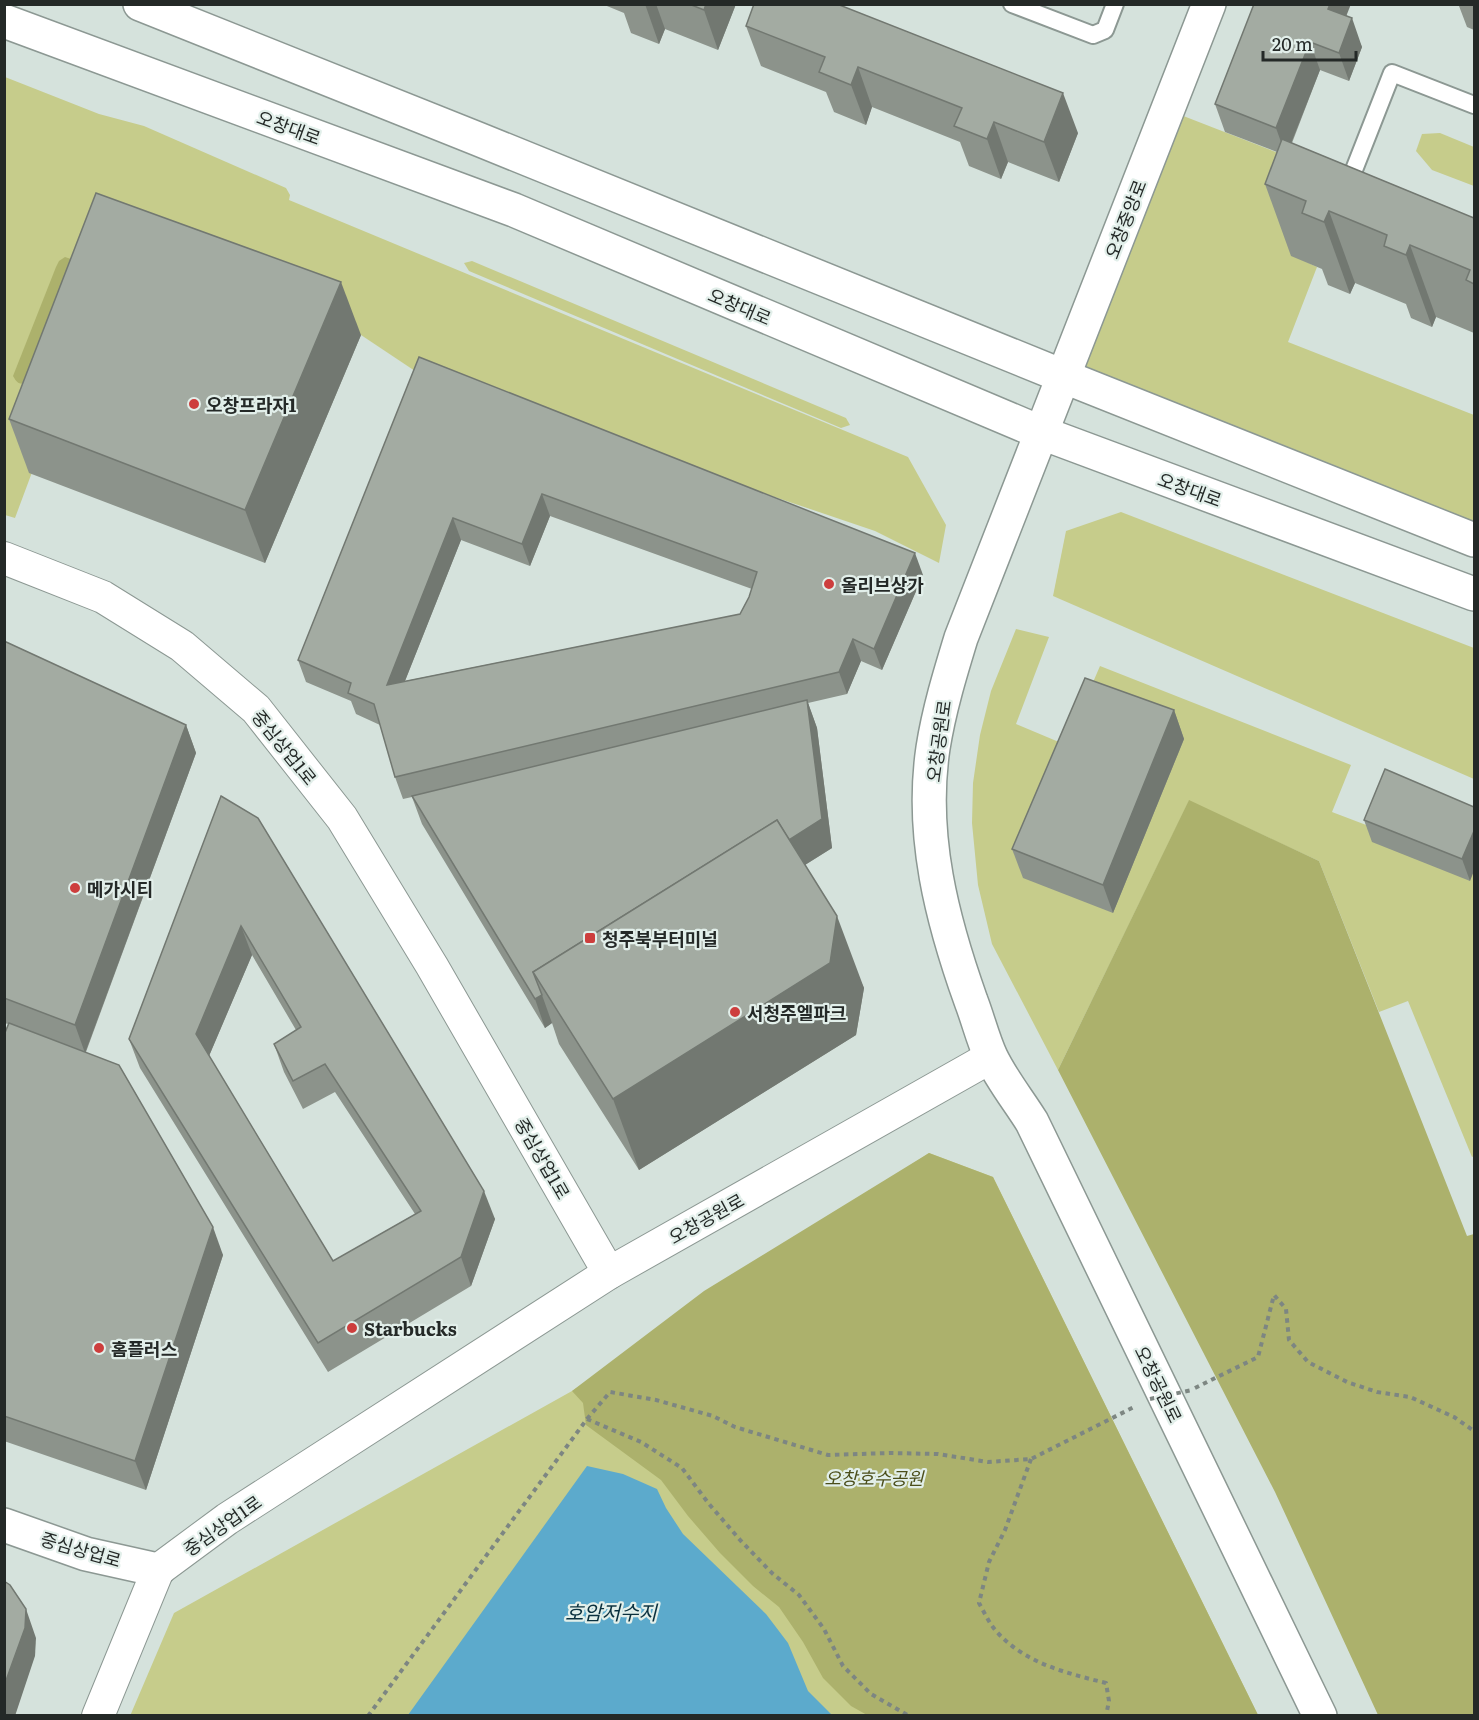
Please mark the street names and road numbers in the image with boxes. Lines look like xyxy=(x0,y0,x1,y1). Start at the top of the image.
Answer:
street label: 오창대로 xyxy=(253,103,325,151)
street label: 오창중앙로 xyxy=(1098,176,1152,262)
street label: 오창대로 xyxy=(704,281,776,331)
street label: 오창대로 xyxy=(1154,465,1226,513)
street label: 오창공원로 xyxy=(919,698,957,784)
street label: 중심상업1로 xyxy=(246,703,324,791)
street label: 중심상업1로 xyxy=(509,1112,577,1204)
street label: 오창공원로 xyxy=(663,1186,749,1250)
street label: 오창공원로 xyxy=(1129,1341,1189,1427)
street label: 중심상업1로 xyxy=(177,1488,267,1562)
street label: 중심상업로 xyxy=(37,1525,125,1573)

